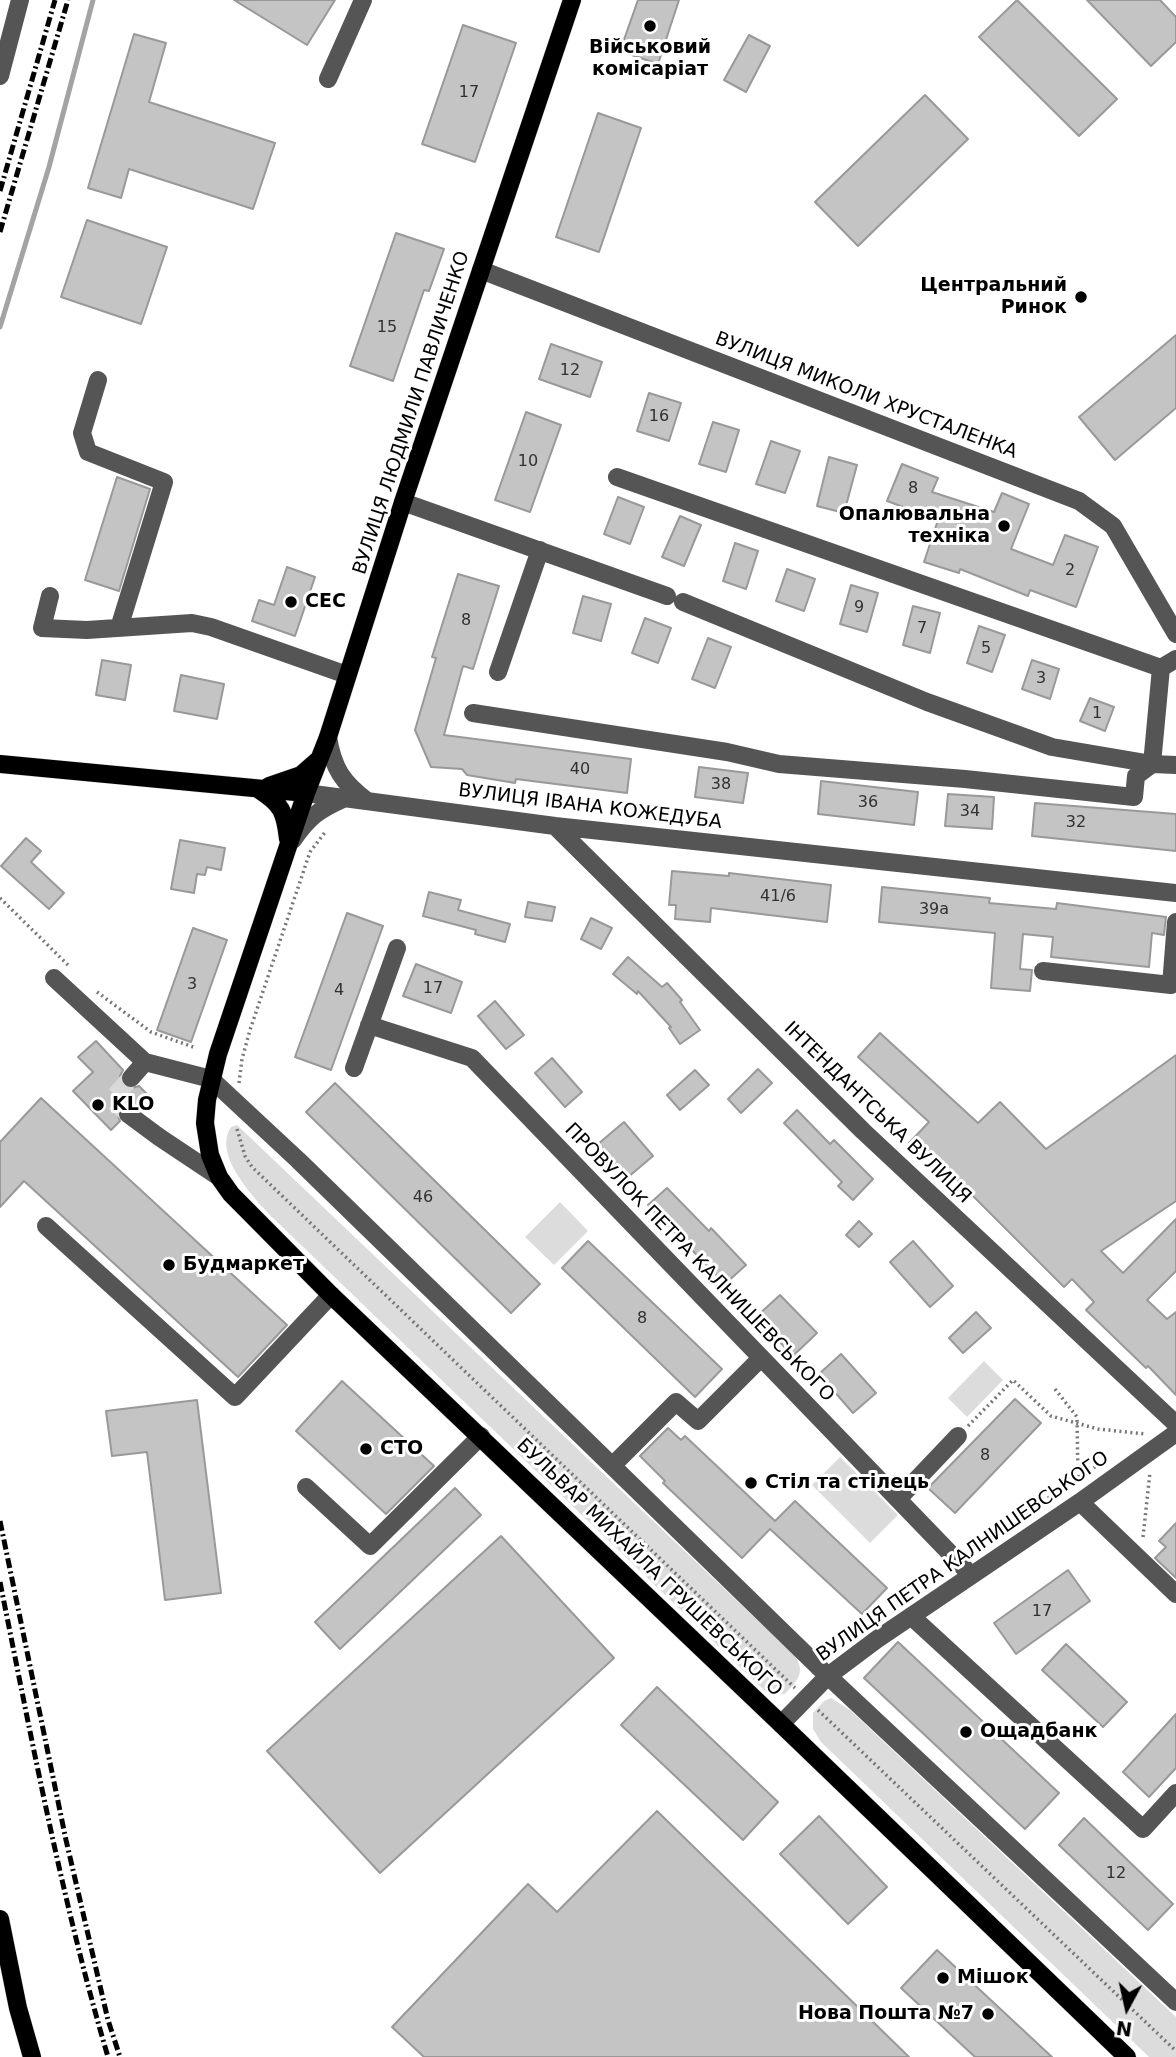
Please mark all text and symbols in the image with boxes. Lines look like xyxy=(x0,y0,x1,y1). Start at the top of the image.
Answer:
marker: Військовий комісаріат xyxy=(642,18,658,34)
place label: Військовий комісаріат xyxy=(589,37,711,81)
house number: 17 xyxy=(459,83,479,103)
street label: ВУЛИЦЯ ЛЮДМИЛИ ПАВЛИЧЕНКО xyxy=(349,249,475,577)
place label: Центральний Ринок xyxy=(920,275,1067,319)
marker: Центральний Ринок xyxy=(1073,289,1089,305)
house number: 15 xyxy=(377,318,397,338)
street label: ВУЛИЦЯ МИКОЛИ ХРУСТАЛЕНКА xyxy=(712,328,1020,464)
house number: 12 xyxy=(560,361,580,381)
house number: 16 xyxy=(649,407,669,427)
house number: 10 xyxy=(518,452,538,472)
house number: 8 xyxy=(908,479,918,499)
place label: Опалювальна техніка xyxy=(839,504,990,548)
marker: Опалювальна техніка xyxy=(996,518,1012,534)
house number: 2 xyxy=(1065,561,1075,581)
place label: СЕС xyxy=(305,591,346,613)
marker: СЕС xyxy=(283,594,299,610)
house number: 9 xyxy=(854,598,864,618)
house number: 8 xyxy=(461,611,471,631)
house number: 7 xyxy=(917,619,927,639)
house number: 5 xyxy=(981,639,991,659)
house number: 3 xyxy=(1036,669,1046,689)
house number: 1 xyxy=(1092,704,1102,724)
house number: 40 xyxy=(570,760,590,780)
house number: 38 xyxy=(711,775,731,795)
street label: ВУЛИЦЯ ІВАНА КОЖЕДУБА xyxy=(457,780,723,834)
house number: 36 xyxy=(858,793,878,813)
house number: 34 xyxy=(960,802,980,822)
house number: 32 xyxy=(1066,813,1086,833)
house number: 41/6 xyxy=(760,887,796,907)
house number: 39а xyxy=(919,900,949,920)
house number: 3 xyxy=(187,975,197,995)
house number: 17 xyxy=(423,979,443,999)
house number: 4 xyxy=(334,981,344,1001)
street label: ІНТЕНДАНТСЬКА ВУЛИЦЯ xyxy=(779,1017,975,1209)
place label: KLO xyxy=(112,1094,154,1116)
marker: KLO xyxy=(90,1097,106,1113)
street label: ПРОВУЛОК ПЕТРА КАЛНИШЕВСЬКОГО xyxy=(559,1119,839,1407)
house number: 46 xyxy=(413,1188,433,1208)
place label: Будмаркет xyxy=(183,1254,304,1276)
marker: Будмаркет xyxy=(161,1257,177,1273)
house number: 8 xyxy=(637,1309,647,1329)
street label: БУЛЬВАР МИХАЙЛА ГРУШЕВСЬКОГО xyxy=(511,1434,787,1702)
place label: СТО xyxy=(380,1438,423,1460)
marker: СТО xyxy=(358,1441,374,1457)
house number: 8 xyxy=(980,1446,990,1466)
street label: ВУЛИЦЯ ПЕТРА КАЛНИШЕВСЬКОГО xyxy=(813,1447,1113,1667)
place label: Стіл та стілець xyxy=(765,1472,929,1494)
marker: Стіл та стілець xyxy=(743,1475,759,1491)
house number: 17 xyxy=(1032,1602,1052,1622)
place label: Ощадбанк xyxy=(980,1721,1097,1743)
marker: Ощадбанк xyxy=(958,1724,974,1740)
house number: 12 xyxy=(1106,1864,1126,1884)
place label: Мішок xyxy=(957,1967,1029,1989)
marker: Мішок xyxy=(935,1970,951,1986)
north arrow xyxy=(1092,1973,1162,2043)
place label: Нова Пошта №7 xyxy=(798,2003,974,2025)
marker: Нова Пошта №7 xyxy=(980,2006,996,2022)
text: N xyxy=(1115,2017,1133,2041)

